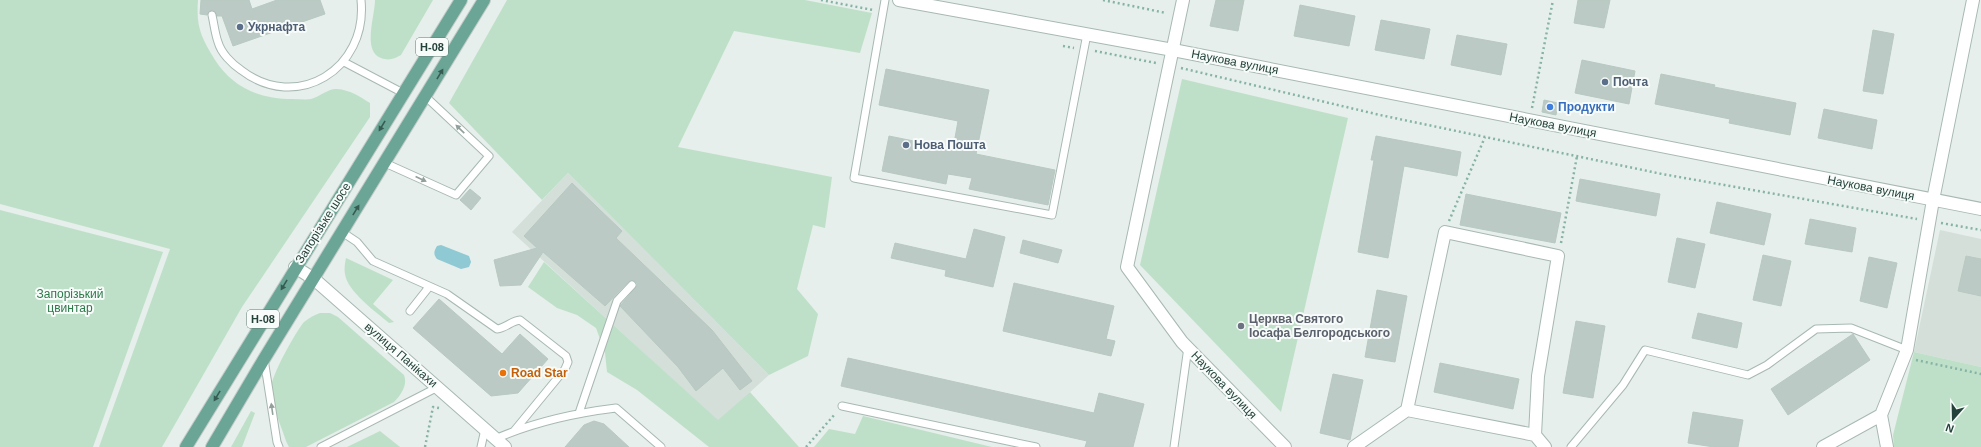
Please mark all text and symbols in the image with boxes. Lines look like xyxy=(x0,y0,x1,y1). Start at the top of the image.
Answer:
place label: Укрнафта xyxy=(248,20,305,34)
marker: Укрнафта xyxy=(235,22,245,32)
road number: Н-08 xyxy=(416,38,448,56)
street label: Наукова вулиця xyxy=(1190,47,1280,77)
one-way arrow xyxy=(436,68,443,80)
place label: Почта xyxy=(1613,75,1649,89)
marker: Почта xyxy=(1600,77,1610,87)
place label: Продукти xyxy=(1558,100,1615,114)
marker: Продукти xyxy=(1545,102,1555,112)
street label: Наукова вулиця xyxy=(1508,110,1598,140)
one-way arrow xyxy=(379,120,386,132)
one-way arrow xyxy=(455,125,466,134)
place label: Нова Пошта xyxy=(914,138,986,152)
marker: Нова Пошта xyxy=(901,140,911,150)
street label: Наукова вулиця xyxy=(1826,173,1916,203)
one-way arrow xyxy=(415,176,427,182)
street label: Запорізьке шосе xyxy=(293,180,354,266)
one-way arrow xyxy=(352,205,360,215)
one-way arrow xyxy=(281,279,288,291)
park label: Запорізький цвинтар xyxy=(37,287,103,315)
road number: Н-08 xyxy=(247,310,279,328)
place label: Церква Святого Іосафа Белгородського xyxy=(1249,312,1390,340)
street label: вулиця Панікахи xyxy=(362,320,440,390)
marker: Церква Святого Іосафа Белгородського xyxy=(1236,321,1246,331)
street label: Наукова вулиця xyxy=(1188,348,1260,422)
place label: Road Star xyxy=(511,366,568,380)
marker: Road Star xyxy=(498,368,508,378)
one-way arrow xyxy=(213,391,221,401)
north arrow xyxy=(1933,399,1973,439)
one-way arrow xyxy=(269,403,275,415)
text: N xyxy=(1944,421,1955,435)

